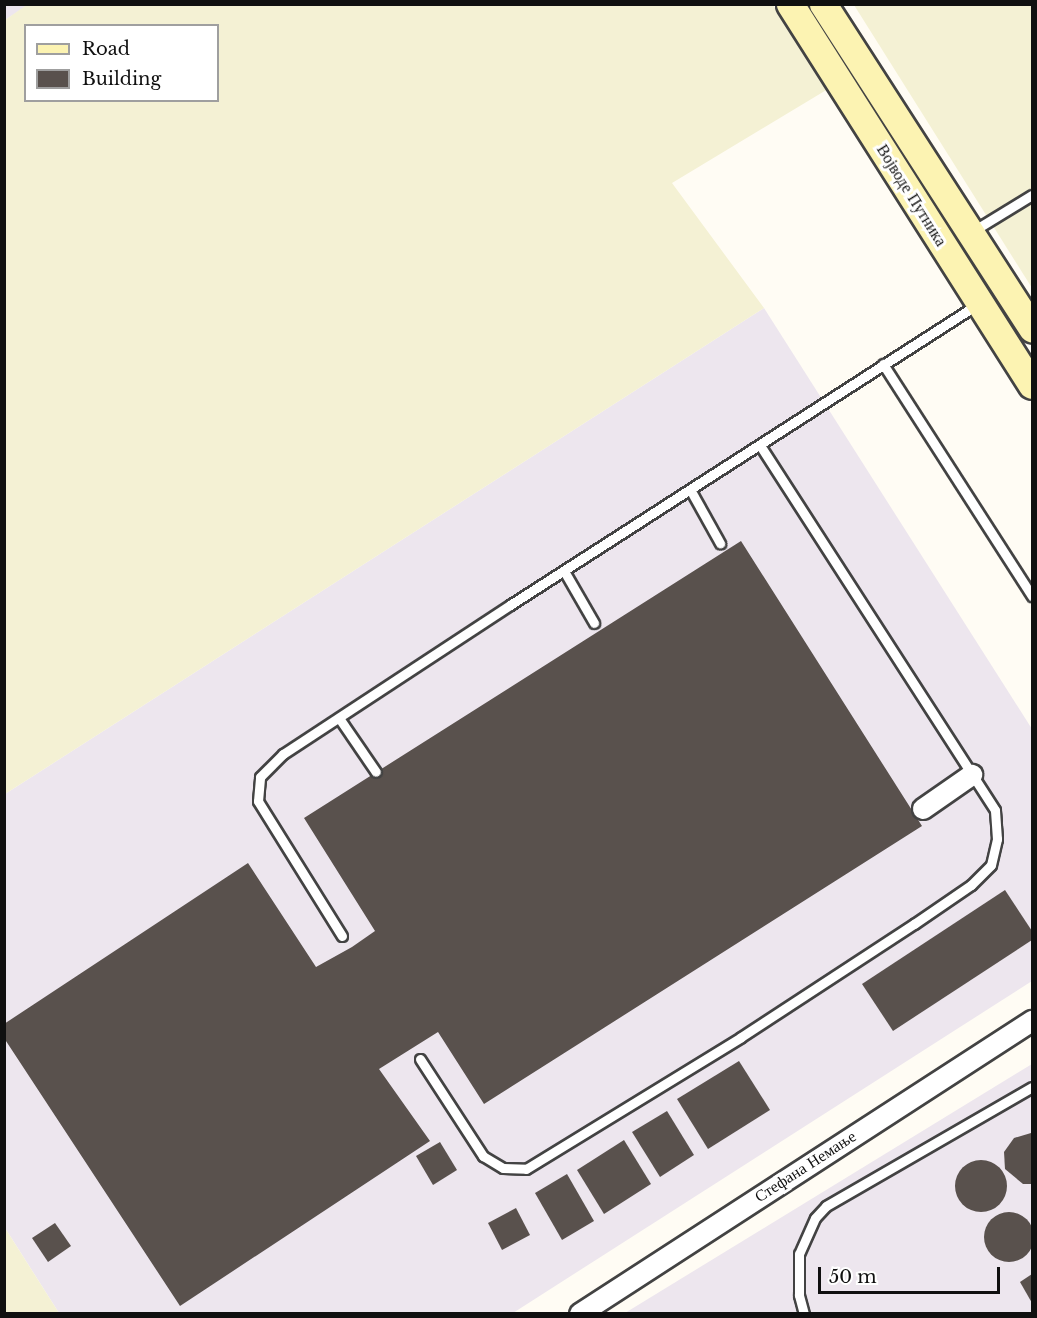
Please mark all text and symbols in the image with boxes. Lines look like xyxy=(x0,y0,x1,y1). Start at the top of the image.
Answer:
legend xyxy=(24,24,219,102)
text: Road xyxy=(82,38,130,60)
text: Building xyxy=(82,68,161,90)
street label: Војводе Путника xyxy=(873,141,951,249)
street label: Стефана Немање xyxy=(751,1126,859,1206)
scale bar xyxy=(821,1255,1002,1293)
text: 50 m xyxy=(829,1266,877,1288)

